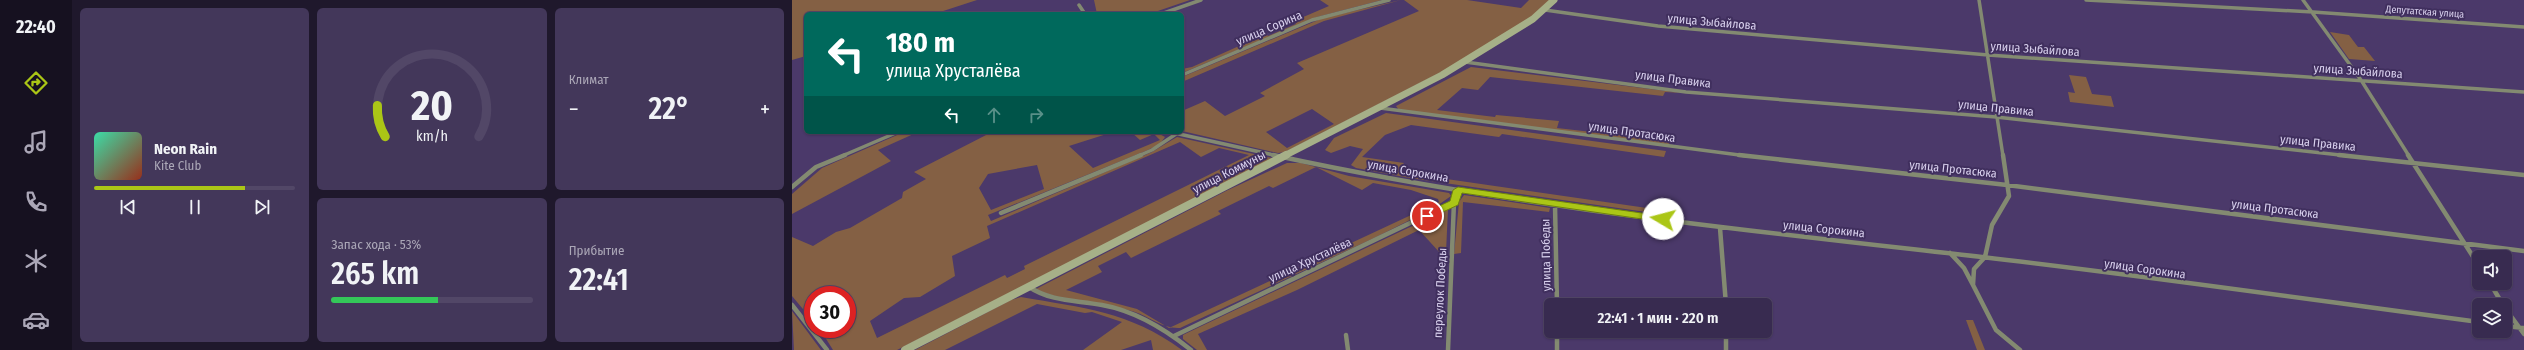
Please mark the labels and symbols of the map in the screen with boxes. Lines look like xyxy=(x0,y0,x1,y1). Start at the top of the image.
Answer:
street label: Депутатская улица xyxy=(2384,3,2465,21)
street label: улица Сорина xyxy=(1234,8,1304,48)
street label: улица Зыбайлова xyxy=(1667,11,1757,33)
street label: улица Зыбайлова xyxy=(1990,39,2080,59)
street label: улица Зыбайлова xyxy=(2313,61,2403,81)
street label: улица Правика xyxy=(1634,67,1712,91)
street label: улица Правика xyxy=(1957,97,2035,119)
street label: улица Протасюка xyxy=(1588,119,1677,145)
street label: улица Правика xyxy=(2279,132,2357,154)
street label: улица Коммуны xyxy=(1190,148,1268,196)
street label: улица Сорокина xyxy=(1366,157,1450,185)
street label: улица Протасюка xyxy=(1909,157,1998,181)
street label: улица Протасюка xyxy=(2231,197,2320,221)
position arrow xyxy=(1642,198,1684,240)
pin xyxy=(1410,199,1444,233)
street label: улица Сорокина xyxy=(1782,218,1866,240)
street label: улица Победы xyxy=(1538,219,1554,291)
street label: улица Хрусталёва xyxy=(1266,235,1354,285)
street label: переулок Победы xyxy=(1431,248,1449,338)
street label: улица Сорокина xyxy=(2103,256,2187,282)
speed limit sign: 30 xyxy=(804,286,856,338)

